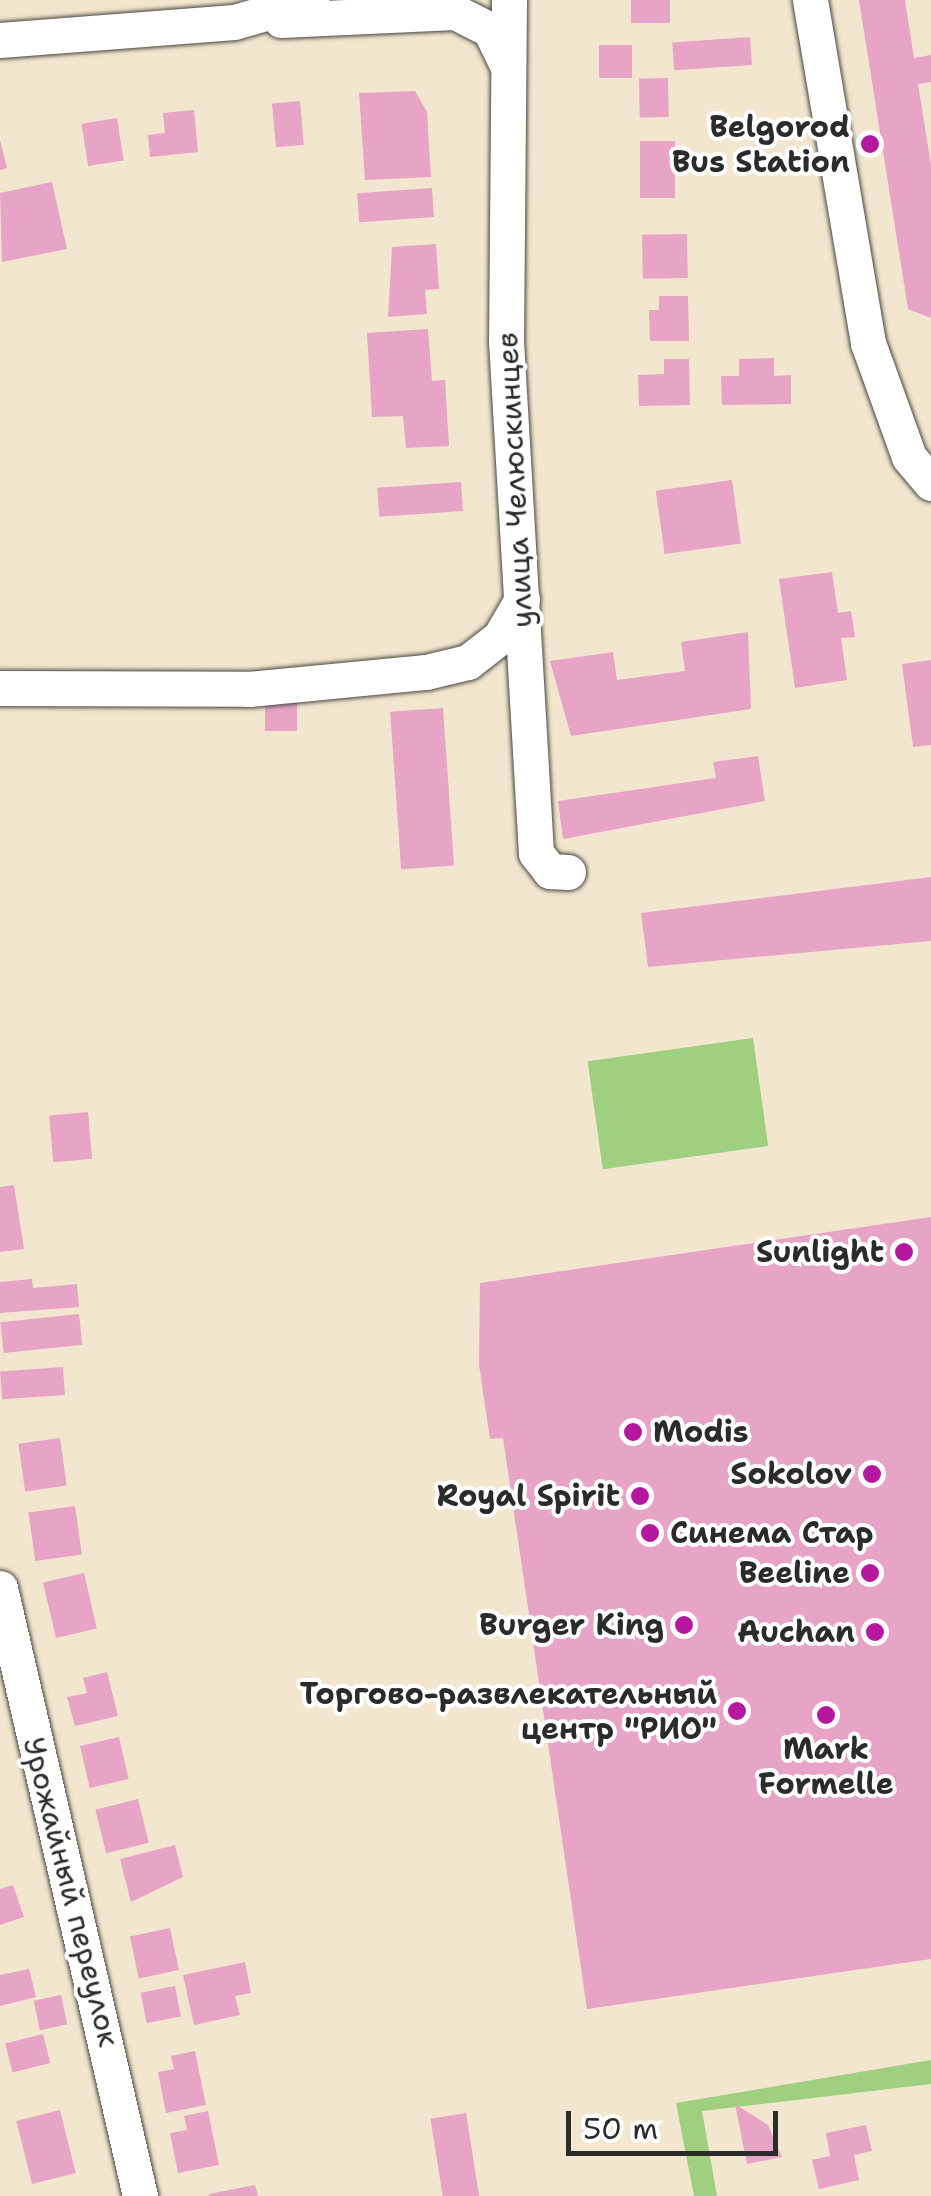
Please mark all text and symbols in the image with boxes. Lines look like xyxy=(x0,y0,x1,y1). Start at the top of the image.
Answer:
place label: Belgorod Bus Station xyxy=(672,109,850,180)
marker: Belgorod Bus Station xyxy=(859,133,881,155)
street label: улица Челюскинцев xyxy=(489,331,541,629)
place label: Sunlight xyxy=(756,1234,884,1270)
marker: Sunlight xyxy=(893,1241,915,1263)
place label: Modis xyxy=(653,1414,749,1450)
marker: Modis xyxy=(622,1421,644,1443)
place label: Sokolov xyxy=(730,1456,852,1492)
marker: Sokolov xyxy=(861,1463,883,1485)
place label: Royal Spirit xyxy=(437,1478,620,1514)
marker: Royal Spirit xyxy=(629,1485,651,1507)
place label: Синема Стар xyxy=(670,1515,874,1551)
marker: Синема Стар xyxy=(639,1522,661,1544)
place label: Beeline xyxy=(739,1555,850,1591)
marker: Beeline xyxy=(859,1562,881,1584)
place label: Burger King xyxy=(479,1607,664,1643)
marker: Burger King xyxy=(673,1614,695,1636)
place label: Auchan xyxy=(737,1614,855,1650)
marker: Auchan xyxy=(864,1621,886,1643)
place label: Торгово-развлекательный центр "РИО" xyxy=(300,1676,717,1746)
marker: Торгово-развлекательный центр "РИО" xyxy=(726,1700,748,1722)
marker: Mark Formelle xyxy=(815,1704,837,1726)
place label: Mark Formelle xyxy=(758,1731,894,1802)
street label: Урожайный переулок xyxy=(15,1734,127,2050)
scale bar xyxy=(571,2091,784,2153)
text: 50 m xyxy=(583,2108,658,2149)

